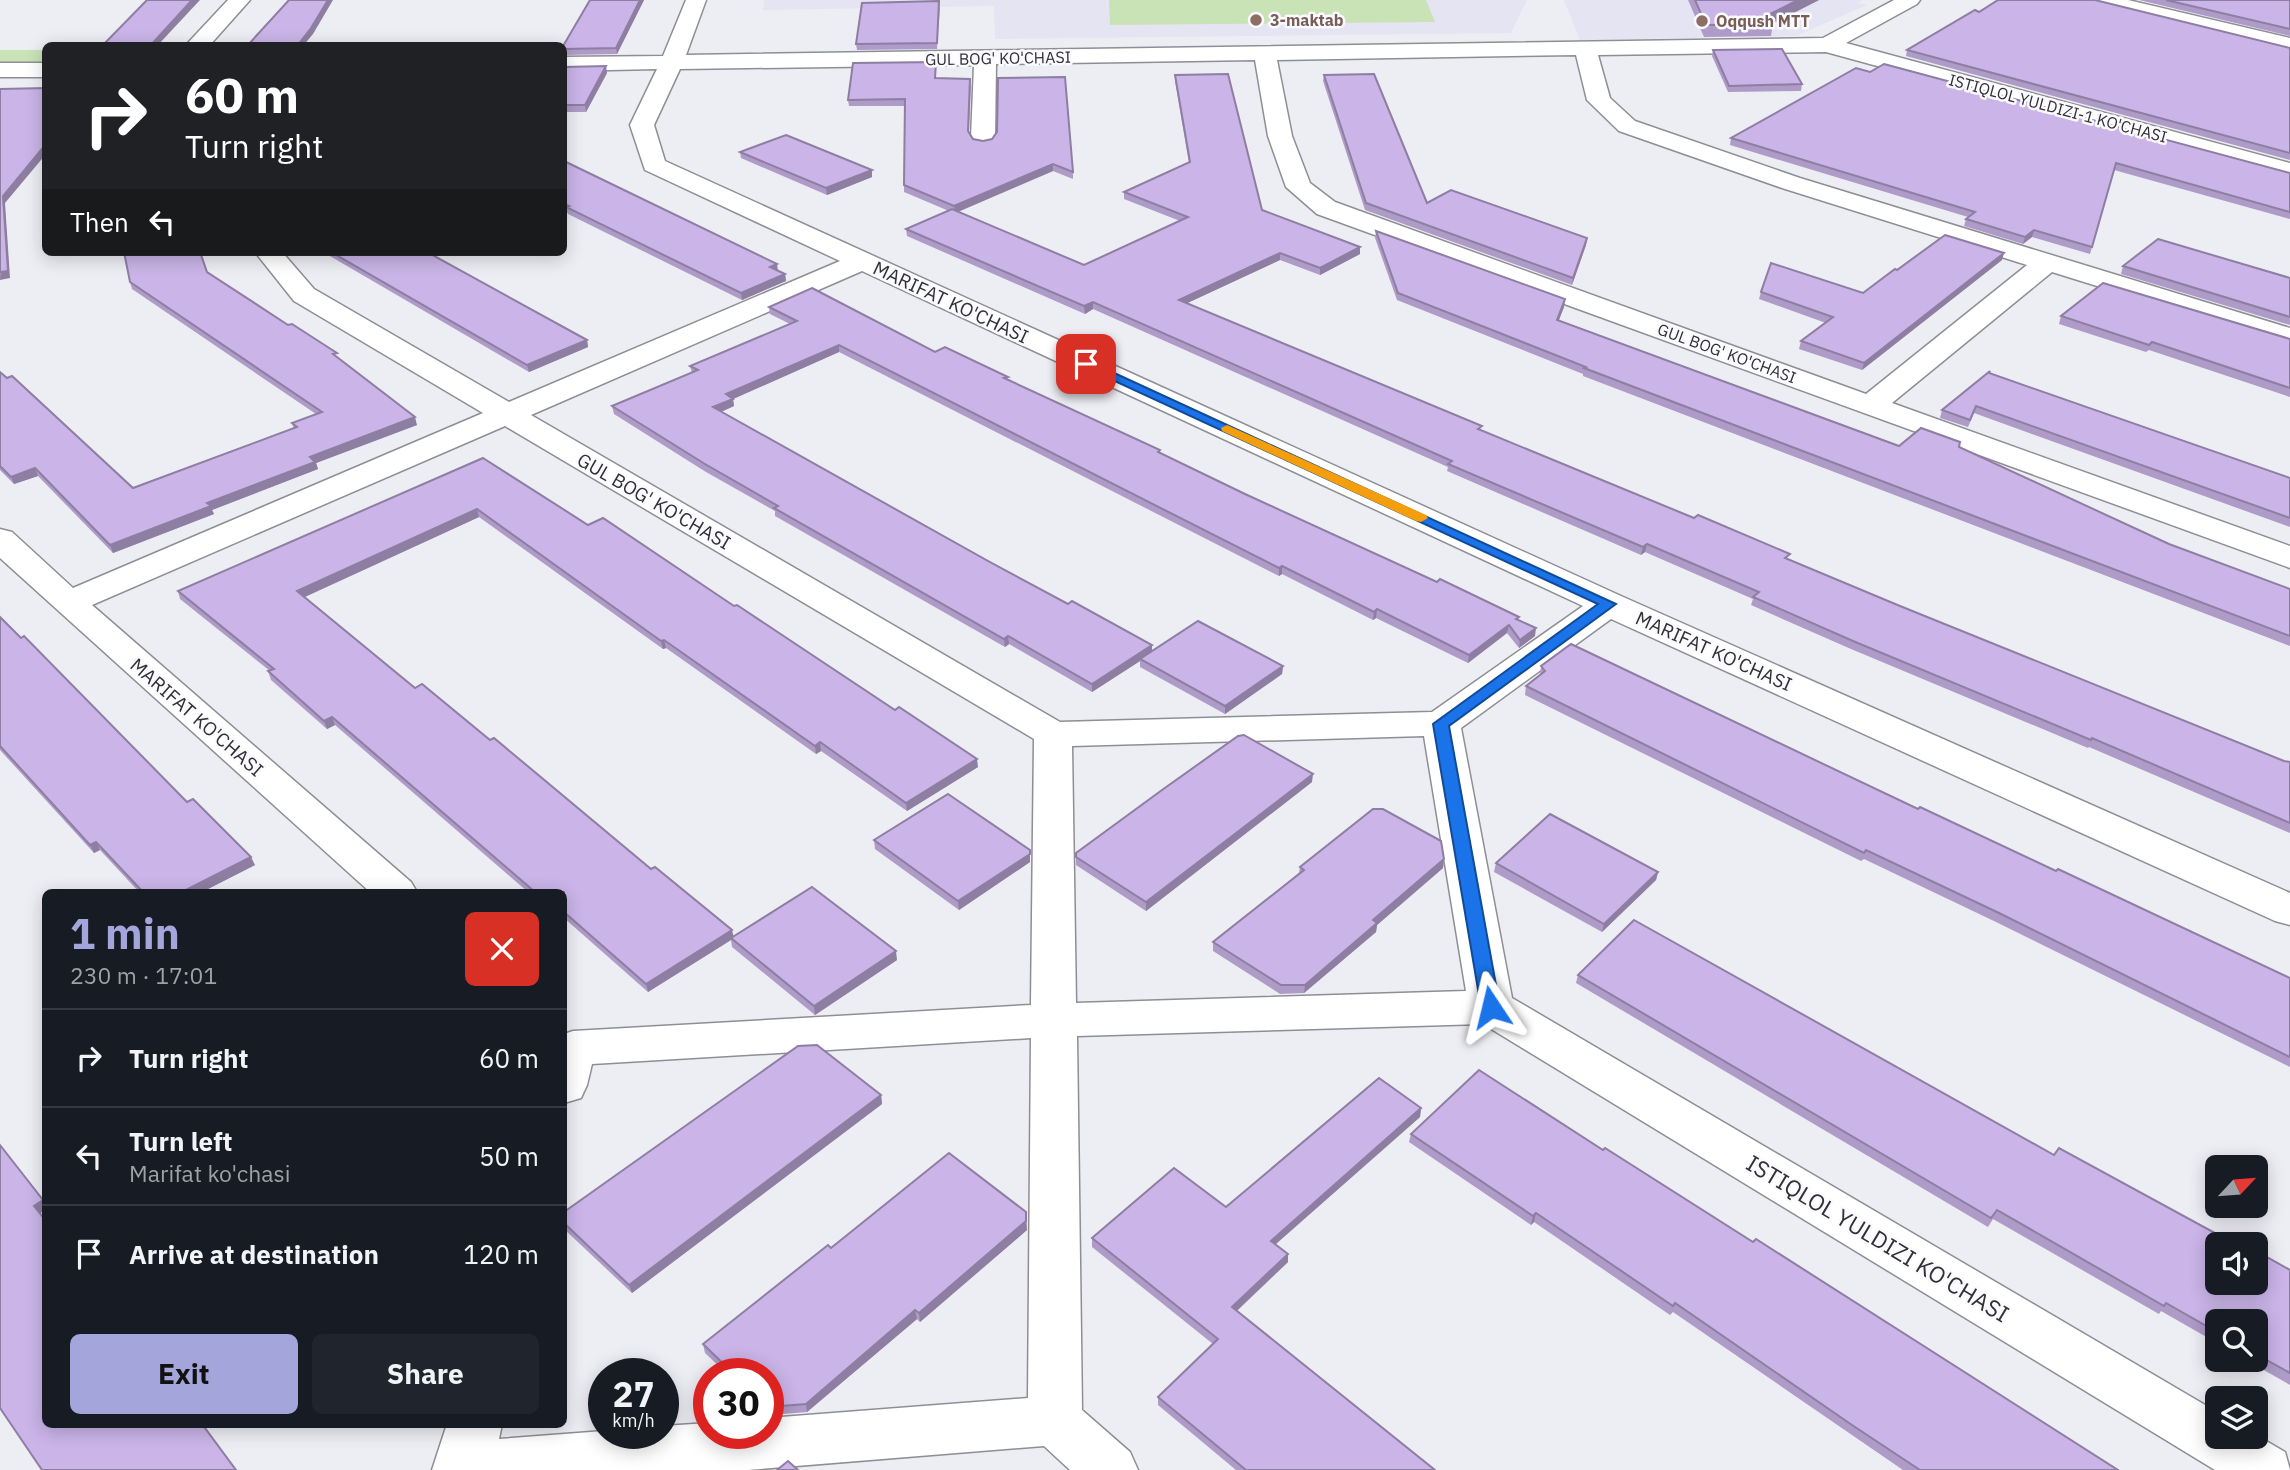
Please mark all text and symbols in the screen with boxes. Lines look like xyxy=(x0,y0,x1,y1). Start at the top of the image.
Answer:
place label: 3-maktab xyxy=(1270,10,1344,30)
place label: Oqqush MTT xyxy=(1716,11,1810,31)
marker: 3-maktab xyxy=(1248,12,1264,28)
marker: Oqqush MTT xyxy=(1694,13,1710,29)
street label: GUL BOG' KO'CHASI xyxy=(925,47,1071,69)
text: 60 m xyxy=(185,63,299,126)
street label: ISTIQLOL YULDIZI-1 KO'CHASI xyxy=(1947,69,2169,147)
icon: right xyxy=(70,70,161,161)
text: Turn right xyxy=(185,125,323,167)
icon: left xyxy=(143,203,181,241)
text: Then xyxy=(70,205,129,239)
street label: MARIFAT KO'CHASI xyxy=(869,255,1033,349)
street label: GUL BOG' KO'CHASI xyxy=(1655,319,1799,387)
pin xyxy=(1056,334,1116,394)
icon: arrive xyxy=(1067,345,1105,383)
street label: GUL BOG' KO'CHASI xyxy=(573,447,735,555)
street label: MARIFAT KO'CHASI xyxy=(1632,606,1796,696)
street label: MARIFAT KO'CHASI xyxy=(125,653,269,781)
text: 1 min xyxy=(70,906,180,961)
button: close xyxy=(465,912,539,986)
text: 230 m · 17:01 xyxy=(70,960,217,990)
position arrow xyxy=(1454,970,1528,1044)
icon: right xyxy=(70,1039,108,1077)
text: Turn right xyxy=(129,1041,248,1075)
text: 60 m xyxy=(479,1041,539,1075)
text: Turn left xyxy=(129,1124,232,1158)
icon: left xyxy=(70,1137,108,1175)
text: 50 m xyxy=(479,1139,539,1173)
street label: ISTIQLOL YULDIZI KO'CHASI xyxy=(1741,1148,2015,1328)
north arrow xyxy=(2205,1155,2268,1218)
map controls xyxy=(2205,1155,2268,1449)
text: Marifat ko'chasi xyxy=(129,1158,291,1188)
button: sound xyxy=(2205,1232,2268,1295)
icon: arrive xyxy=(70,1235,108,1273)
text: Arrive at destination xyxy=(129,1237,379,1271)
text: 120 m xyxy=(463,1237,539,1271)
button: search xyxy=(2205,1309,2268,1372)
button: Exit xyxy=(70,1334,298,1414)
button: Share xyxy=(312,1334,539,1414)
speed limit sign: 30 xyxy=(693,1358,784,1449)
text: 27 xyxy=(612,1371,655,1417)
button: layers xyxy=(2205,1386,2268,1449)
text: km/h xyxy=(612,1409,655,1432)

